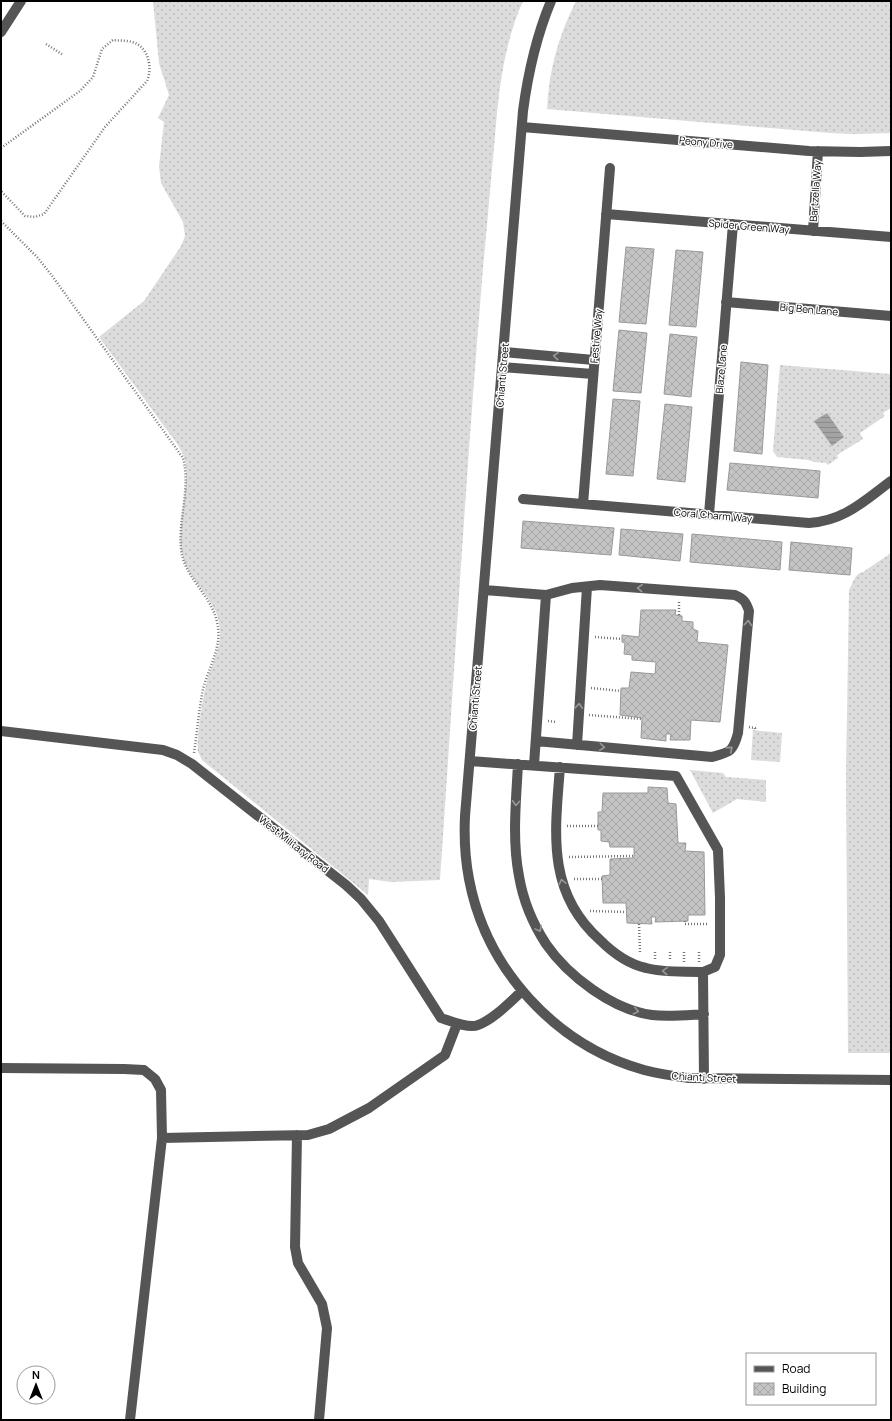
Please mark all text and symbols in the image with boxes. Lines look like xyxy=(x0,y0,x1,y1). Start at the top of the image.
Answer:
street label: Peony Drive xyxy=(678,133,734,151)
street label: Bartzella Way xyxy=(806,159,824,222)
street label: Spider Green Way xyxy=(708,215,791,237)
street label: Big Ben Lane xyxy=(779,299,839,319)
street label: Festive Way xyxy=(587,308,605,364)
street label: Chianti Street xyxy=(492,342,512,408)
street label: Blaze Lane xyxy=(712,344,730,394)
one-way arrow xyxy=(553,352,559,361)
street label: Coral Charm Way xyxy=(673,505,753,525)
one-way arrow xyxy=(637,583,643,592)
one-way arrow xyxy=(743,620,752,626)
street label: Chianti Street xyxy=(465,665,485,731)
one-way arrow xyxy=(575,703,584,709)
one-way arrow xyxy=(599,743,605,752)
one-way arrow xyxy=(725,747,732,754)
one-way arrow xyxy=(511,800,520,806)
street label: West Military Road xyxy=(256,812,332,876)
one-way arrow xyxy=(559,879,567,885)
one-way arrow xyxy=(534,925,541,932)
one-way arrow xyxy=(661,966,668,975)
one-way arrow xyxy=(632,1006,639,1014)
street label: Chianti Street xyxy=(671,1068,737,1086)
legend xyxy=(746,1353,876,1405)
text: Road xyxy=(782,1360,810,1377)
north arrow xyxy=(16,1365,56,1405)
text: N xyxy=(32,1367,40,1382)
text: Building xyxy=(782,1380,826,1397)

